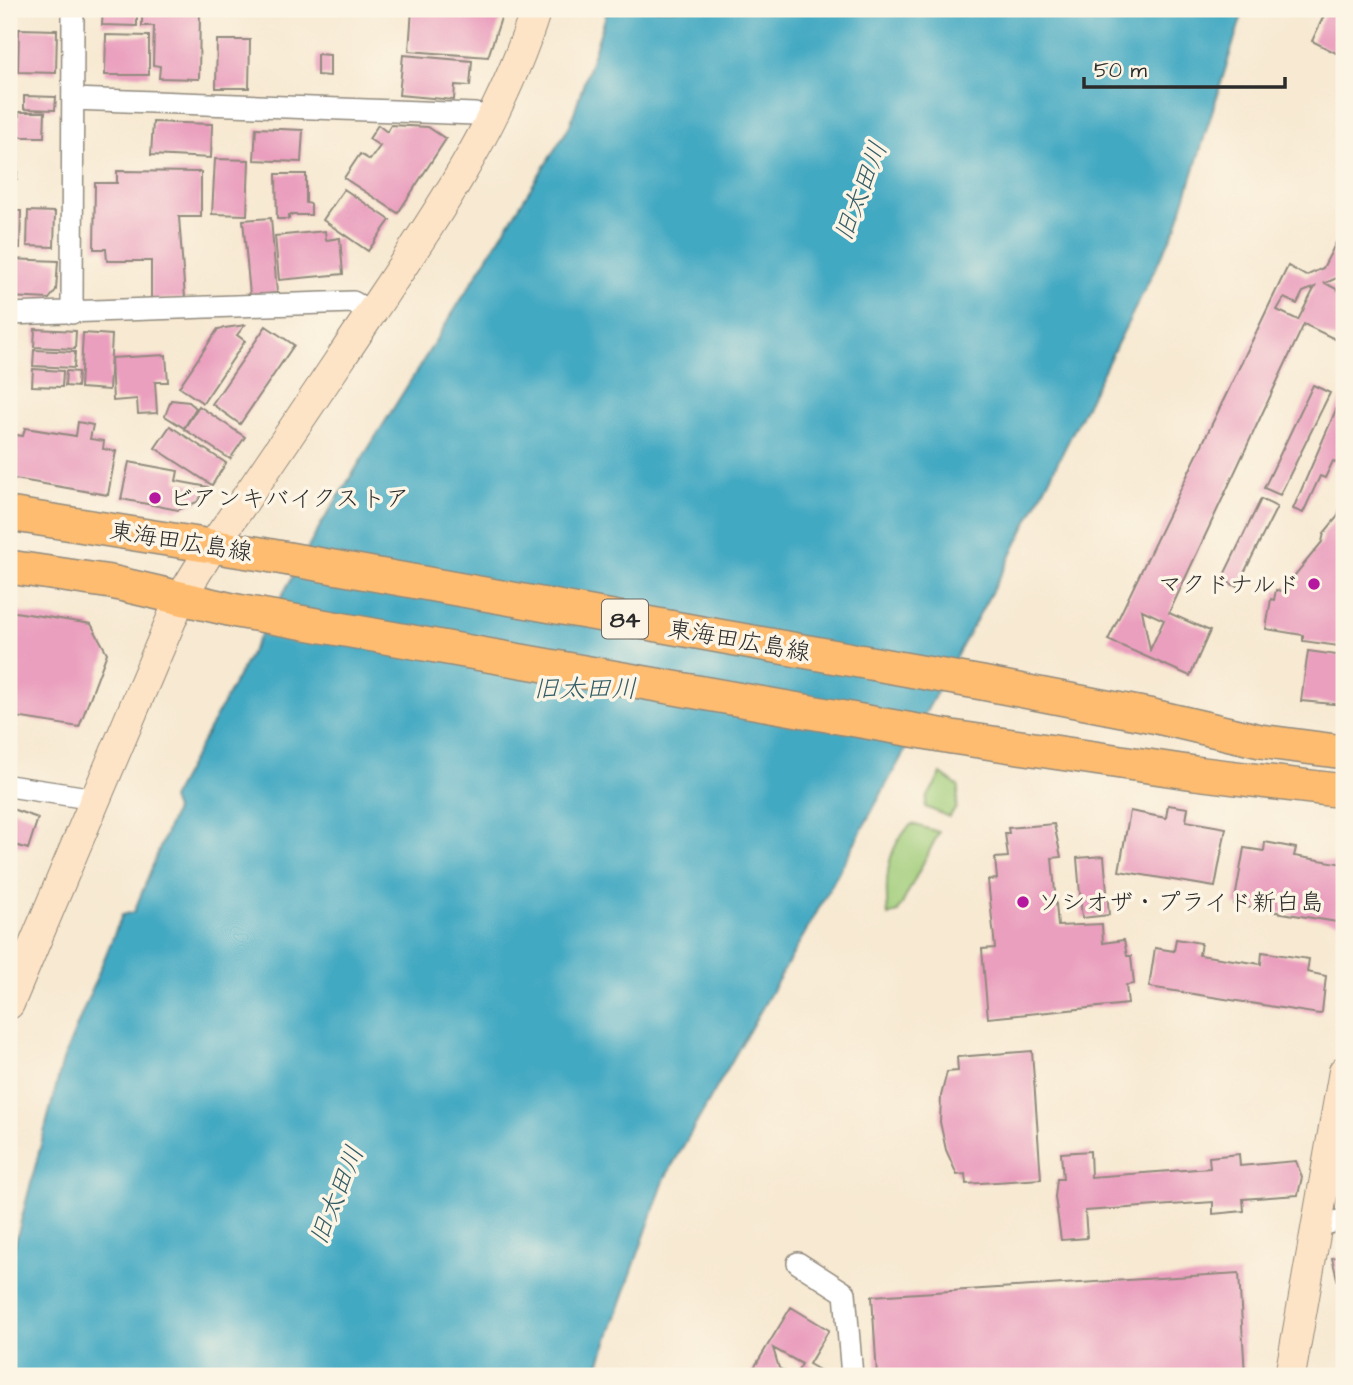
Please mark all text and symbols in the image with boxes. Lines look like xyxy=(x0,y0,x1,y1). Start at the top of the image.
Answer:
scale bar xyxy=(1084,46,1285,90)
text: 50 m xyxy=(1094,56,1148,85)
water label: 旧太田川 xyxy=(825,136,896,246)
place label: ビアンキバイクストア xyxy=(169,482,409,516)
marker: ビアンキバイクストア xyxy=(147,490,163,506)
street label: 東海田広島線 xyxy=(107,514,255,570)
place label: マクドナルド xyxy=(1158,568,1300,602)
marker: マクドナルド xyxy=(1306,576,1322,592)
road number: 84 xyxy=(602,600,648,638)
street label: 東海田広島線 xyxy=(665,612,813,670)
water label: 旧太田川 xyxy=(533,671,637,707)
place label: ソシオザ・プライド新白島 xyxy=(1037,886,1324,920)
marker: ソシオザ・プライド新白島 xyxy=(1015,894,1031,910)
water label: 旧太田川 xyxy=(301,1140,373,1250)

